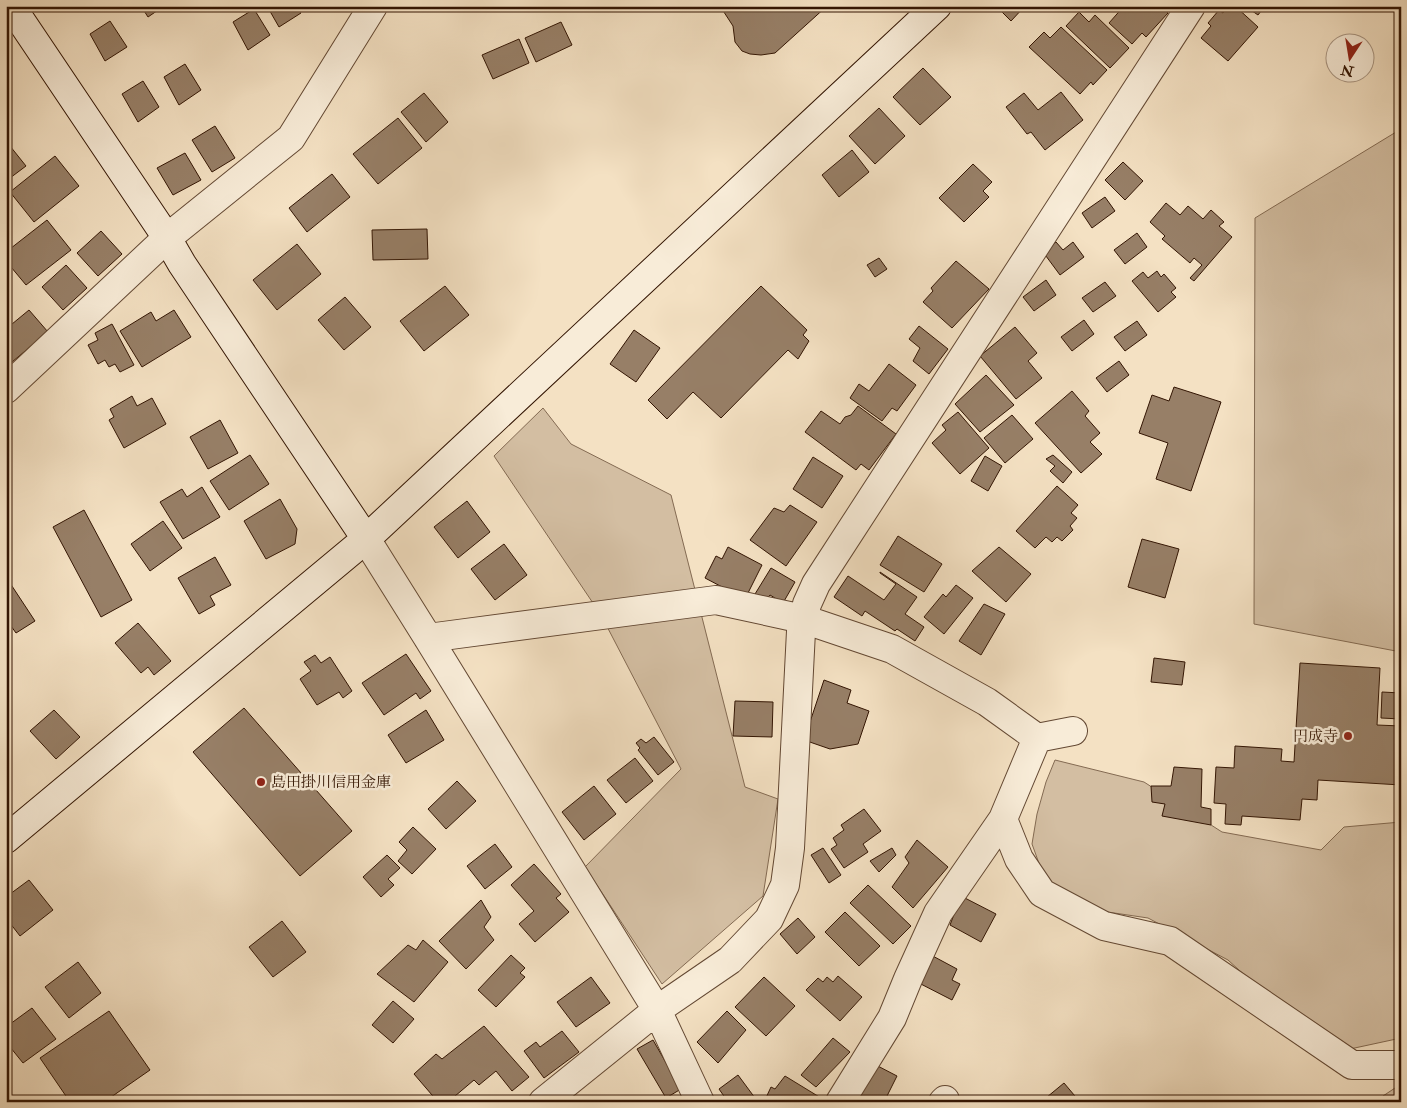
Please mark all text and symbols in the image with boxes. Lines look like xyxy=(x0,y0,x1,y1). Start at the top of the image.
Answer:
north arrow xyxy=(1324,32,1374,82)
text: N xyxy=(1339,61,1356,80)
place label: 円成寺 xyxy=(1293,727,1338,746)
marker: 円成寺 xyxy=(1342,730,1354,742)
place label: 島田掛川信用金庫 xyxy=(271,773,391,792)
marker: 島田掛川信用金庫 xyxy=(255,776,267,788)

